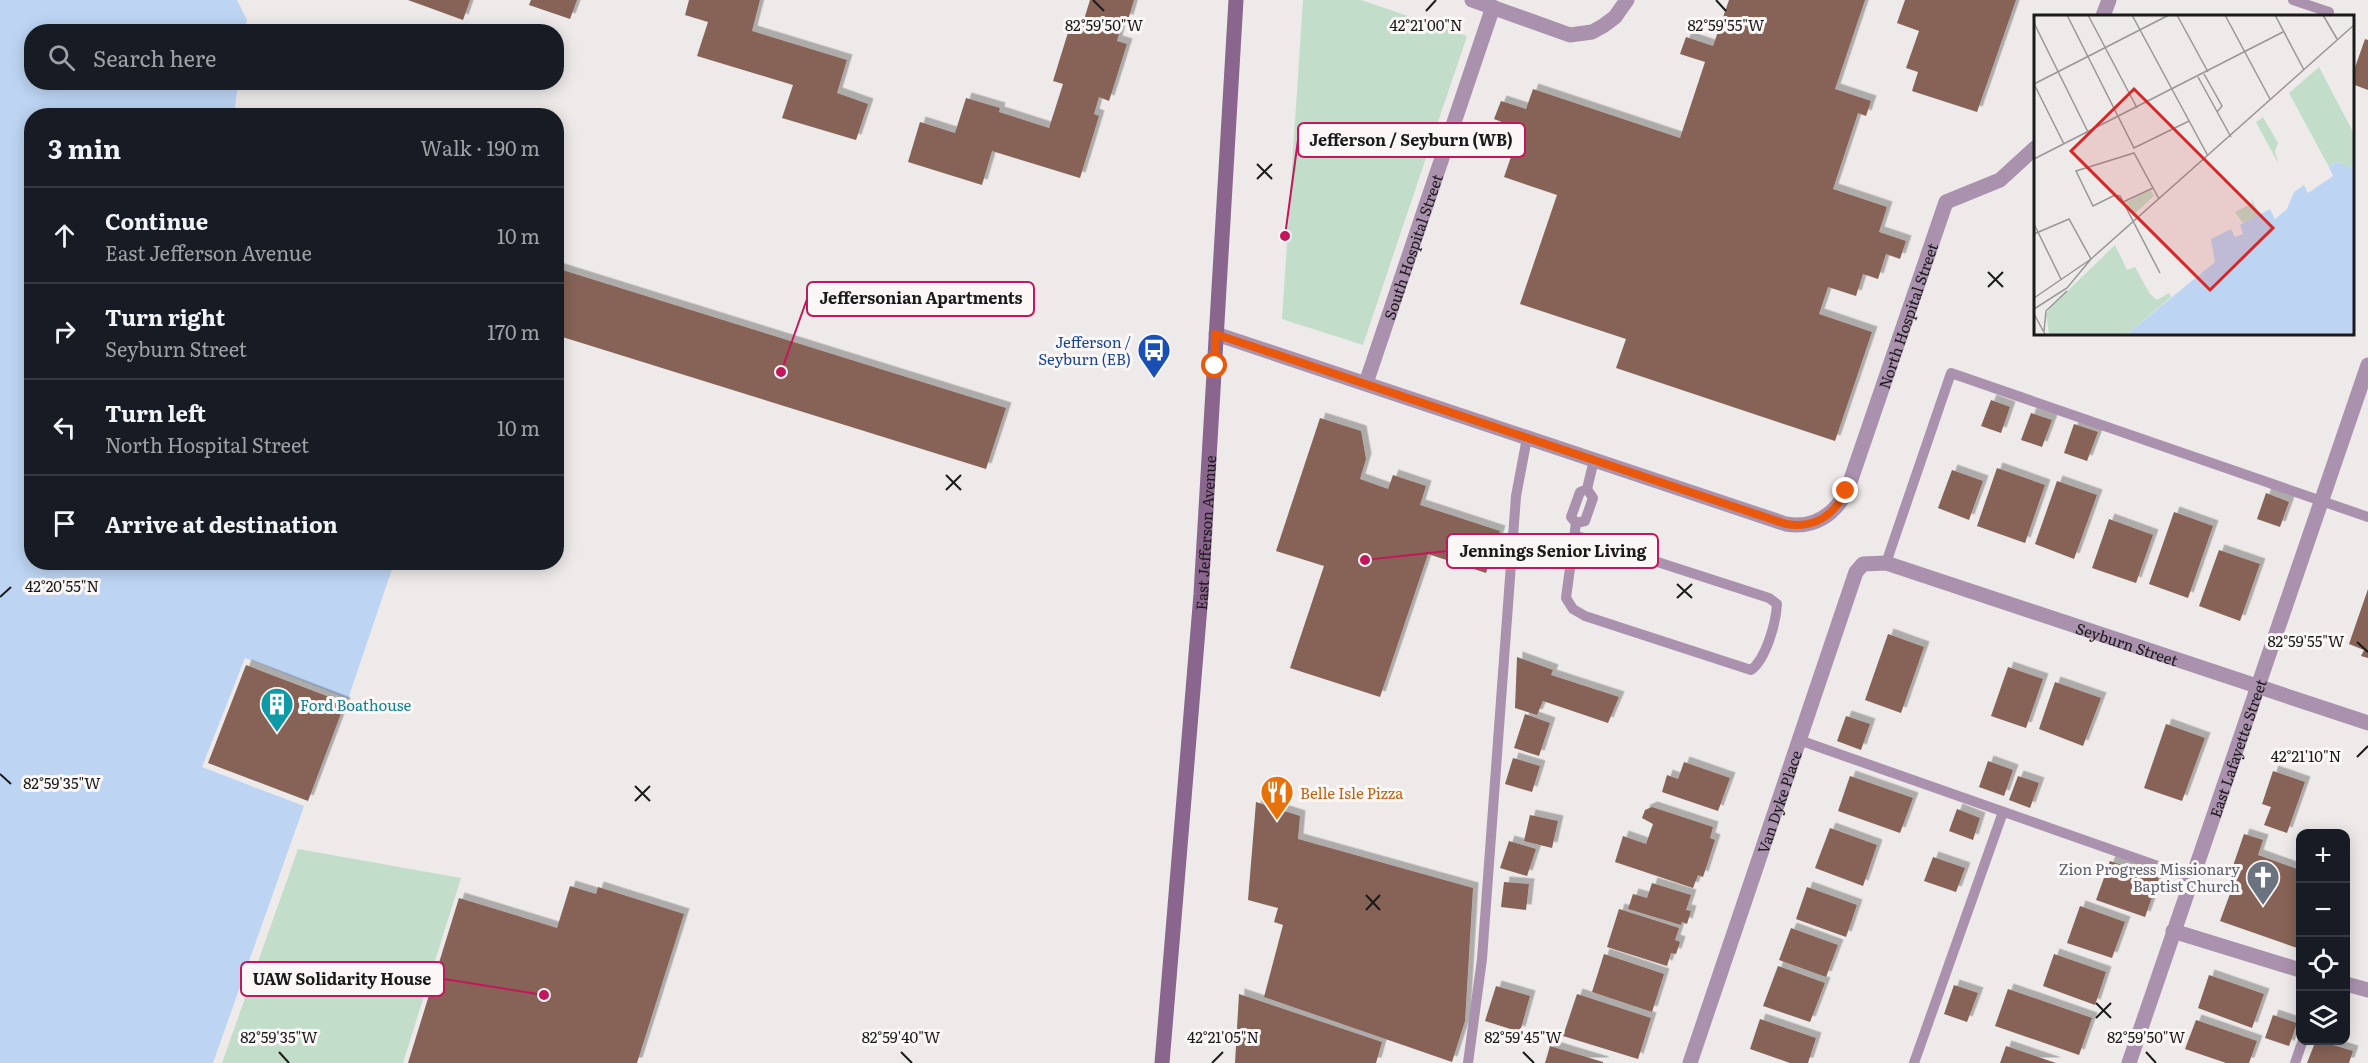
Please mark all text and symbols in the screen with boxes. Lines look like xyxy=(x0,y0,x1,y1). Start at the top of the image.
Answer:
text: 82°59'50"W xyxy=(1065,13,1144,36)
text: 42°21'00"N xyxy=(1389,13,1463,36)
text: 82°59'55"W xyxy=(1688,13,1765,36)
inset map xyxy=(2034,15,2353,334)
search box xyxy=(24,24,564,90)
icon: search xyxy=(45,41,78,74)
text: Search here xyxy=(93,41,216,74)
callout: Jefferson / Seyburn (WB) xyxy=(1298,123,1525,157)
text: Jefferson / Seyburn (WB) xyxy=(1309,127,1513,151)
text: 3 min xyxy=(48,128,121,167)
text: Walk · 190 m xyxy=(421,132,540,162)
street label: South Hospital Street xyxy=(1377,171,1447,322)
text: Continue xyxy=(105,204,208,237)
icon: ahead xyxy=(48,219,81,252)
text: 10 m xyxy=(497,220,540,250)
text: East Jefferson Avenue xyxy=(105,237,312,267)
street label: North Hospital Street xyxy=(1871,239,1943,392)
callout: Jeffersonian Apartments xyxy=(807,282,1034,316)
text: Jeffersonian Apartments xyxy=(819,285,1023,309)
text: Turn right xyxy=(105,300,225,333)
icon: right xyxy=(48,315,81,348)
text: 170 m xyxy=(487,316,540,346)
place label: Jefferson / Seyburn (EB) xyxy=(1038,330,1132,370)
bus stop icon: Jefferson / Seyburn (EB) xyxy=(1136,332,1172,379)
text: Seyburn Street xyxy=(105,333,247,363)
route start xyxy=(1201,352,1227,378)
text: Turn left xyxy=(105,396,206,429)
icon: left xyxy=(48,411,81,444)
text: 10 m xyxy=(497,412,540,442)
text: North Hospital Street xyxy=(105,429,309,459)
street label: East Jefferson Avenue xyxy=(1188,454,1221,611)
route end xyxy=(1832,477,1858,503)
icon: arrive xyxy=(48,507,81,540)
text: Arrive at destination xyxy=(105,507,338,540)
callout: Jennings Senior Living xyxy=(1447,534,1658,568)
text: Jennings Senior Living xyxy=(1459,538,1647,562)
text: 42°20'55"N xyxy=(25,574,99,597)
street label: Seyburn Street xyxy=(2073,615,2181,671)
text: 82°59'55"W xyxy=(2268,629,2345,652)
street label: East Lafayette Street xyxy=(2202,675,2271,820)
building icon: Ford Boathouse xyxy=(259,686,295,733)
place label: Ford Boathouse xyxy=(300,693,412,716)
text: 42°21'10"N xyxy=(2271,744,2341,767)
street label: Van Dyke Place xyxy=(1750,747,1807,856)
text: 82°59'35"W xyxy=(23,771,101,794)
restaurant icon: Belle Isle Pizza xyxy=(1259,774,1295,821)
place label: Belle Isle Pizza xyxy=(1300,781,1404,804)
map controls xyxy=(2296,829,2350,1045)
button: + xyxy=(2296,829,2350,883)
place label: Zion Progress Missionary Baptist Church xyxy=(2059,857,2240,897)
church icon: Zion Progress Missionary Baptist Church xyxy=(2245,859,2281,906)
button: − xyxy=(2296,883,2350,937)
button: locate xyxy=(2296,937,2350,991)
callout: UAW Solidarity House xyxy=(241,962,444,996)
text: UAW Solidarity House xyxy=(253,966,431,990)
button: layers xyxy=(2296,991,2350,1045)
text: 82°59'35"W xyxy=(240,1025,318,1048)
text: 82°59'40"W xyxy=(862,1025,941,1048)
text: 42°21'05"N xyxy=(1187,1025,1259,1048)
text: 82°59'45"W xyxy=(1484,1025,1562,1048)
text: 82°59'50"W xyxy=(2107,1025,2186,1048)

